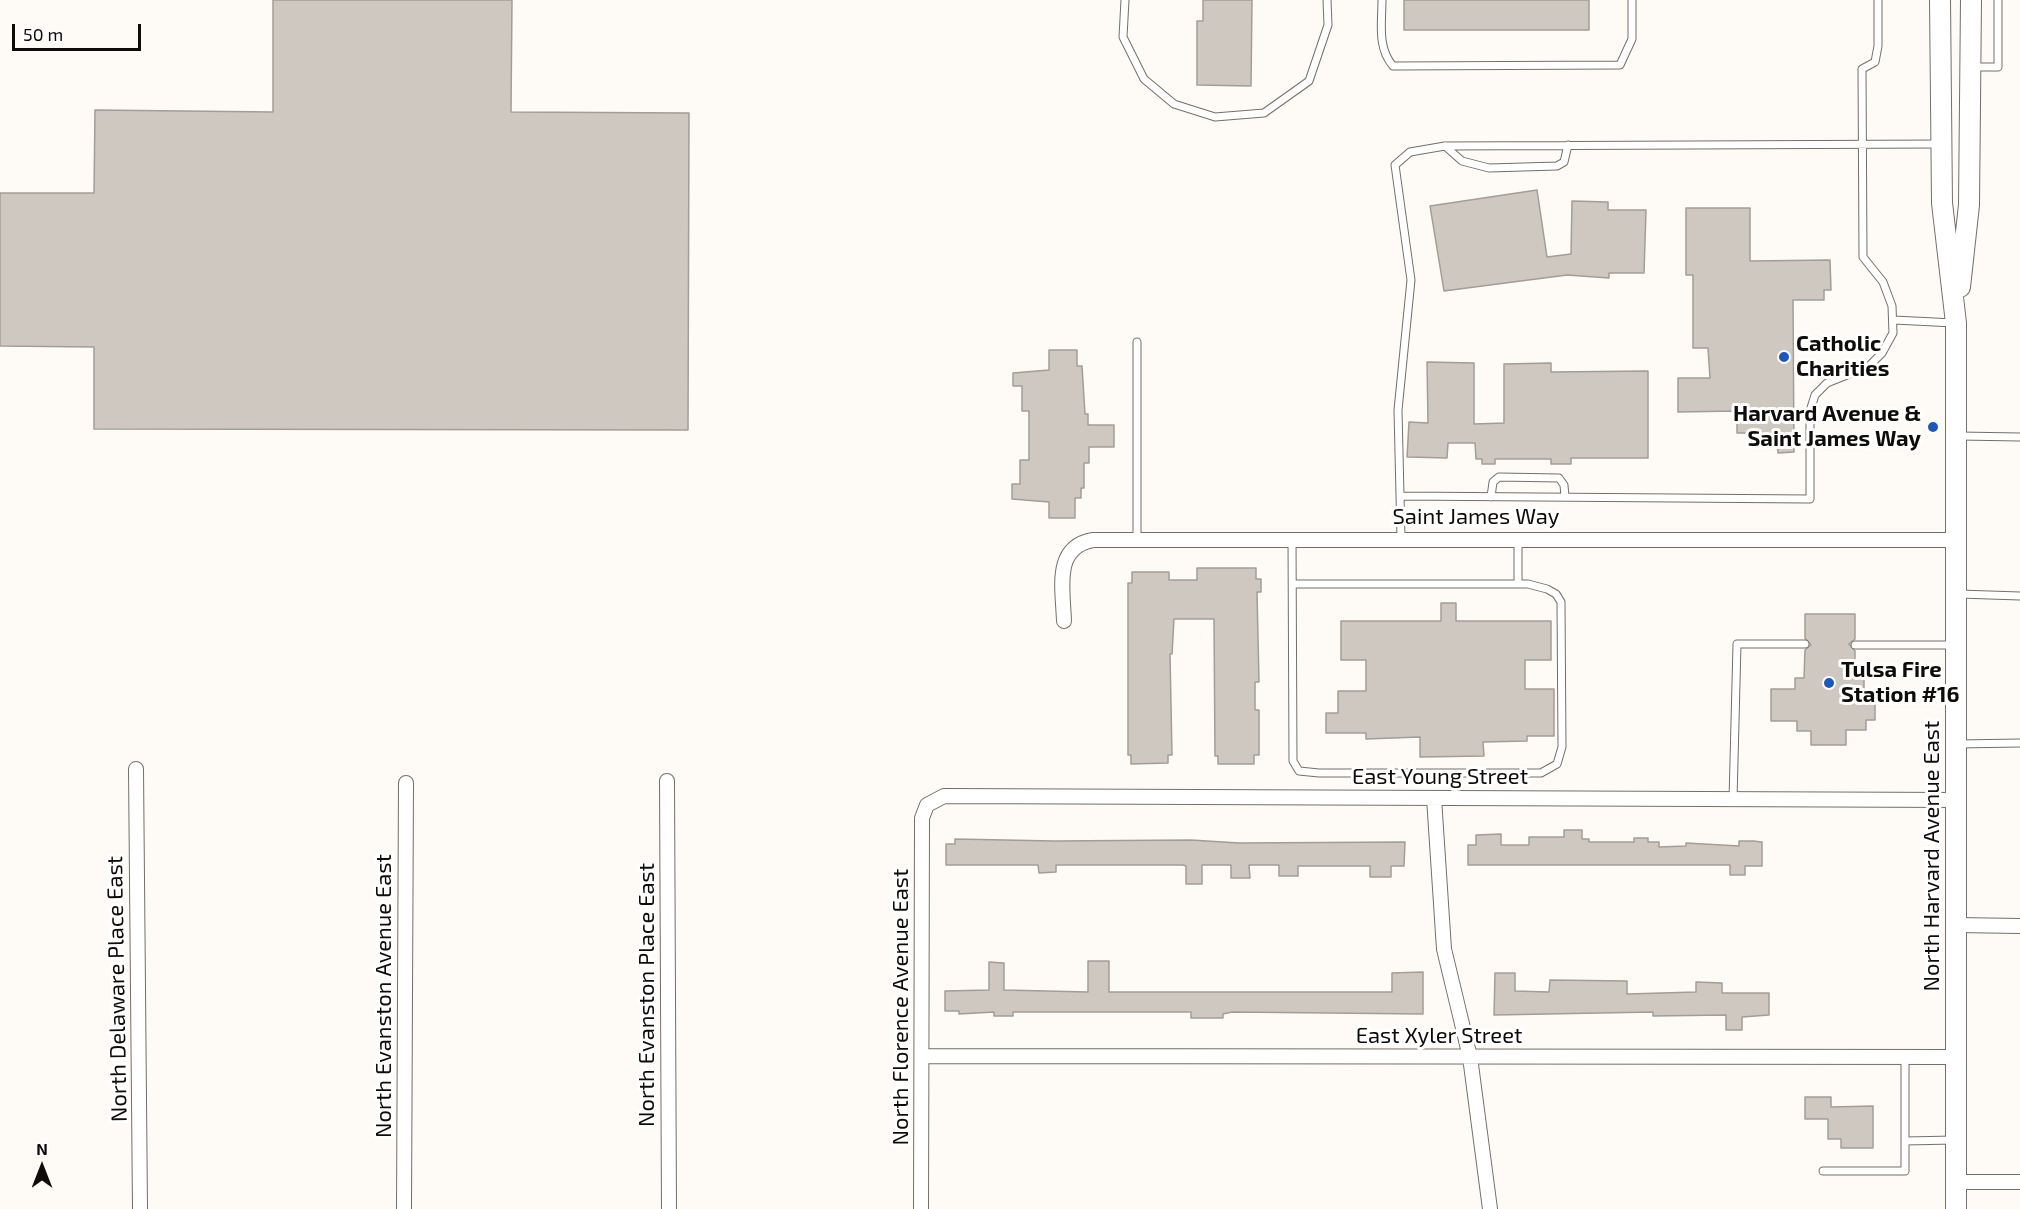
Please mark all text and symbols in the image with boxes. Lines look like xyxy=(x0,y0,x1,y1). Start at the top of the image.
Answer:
scale bar xyxy=(15,12,144,50)
text: 50 m xyxy=(23,23,63,45)
place label: Catholic Charities xyxy=(1796,331,1889,382)
marker: Catholic Charities xyxy=(1777,350,1791,364)
place label: Harvard Avenue & Saint James Way xyxy=(1733,401,1921,452)
marker: Harvard Avenue & Saint James Way xyxy=(1926,420,1940,434)
street label: Saint James Way xyxy=(1393,504,1559,530)
place label: Tulsa Fire Station #16 xyxy=(1841,657,1960,708)
marker: Tulsa Fire Station #16 xyxy=(1822,676,1836,690)
street label: North Harvard Avenue East xyxy=(1919,721,1945,991)
street label: East Young Street xyxy=(1352,764,1528,790)
street label: North Evanston Avenue East xyxy=(371,854,397,1138)
street label: North Delaware Place East xyxy=(101,856,133,1122)
street label: North Evanston Place East xyxy=(634,863,660,1127)
street label: North Florence Avenue East xyxy=(888,869,914,1145)
street label: East Xyler Street xyxy=(1356,1023,1522,1049)
north arrow xyxy=(12,1137,72,1197)
text: N xyxy=(36,1139,48,1158)

